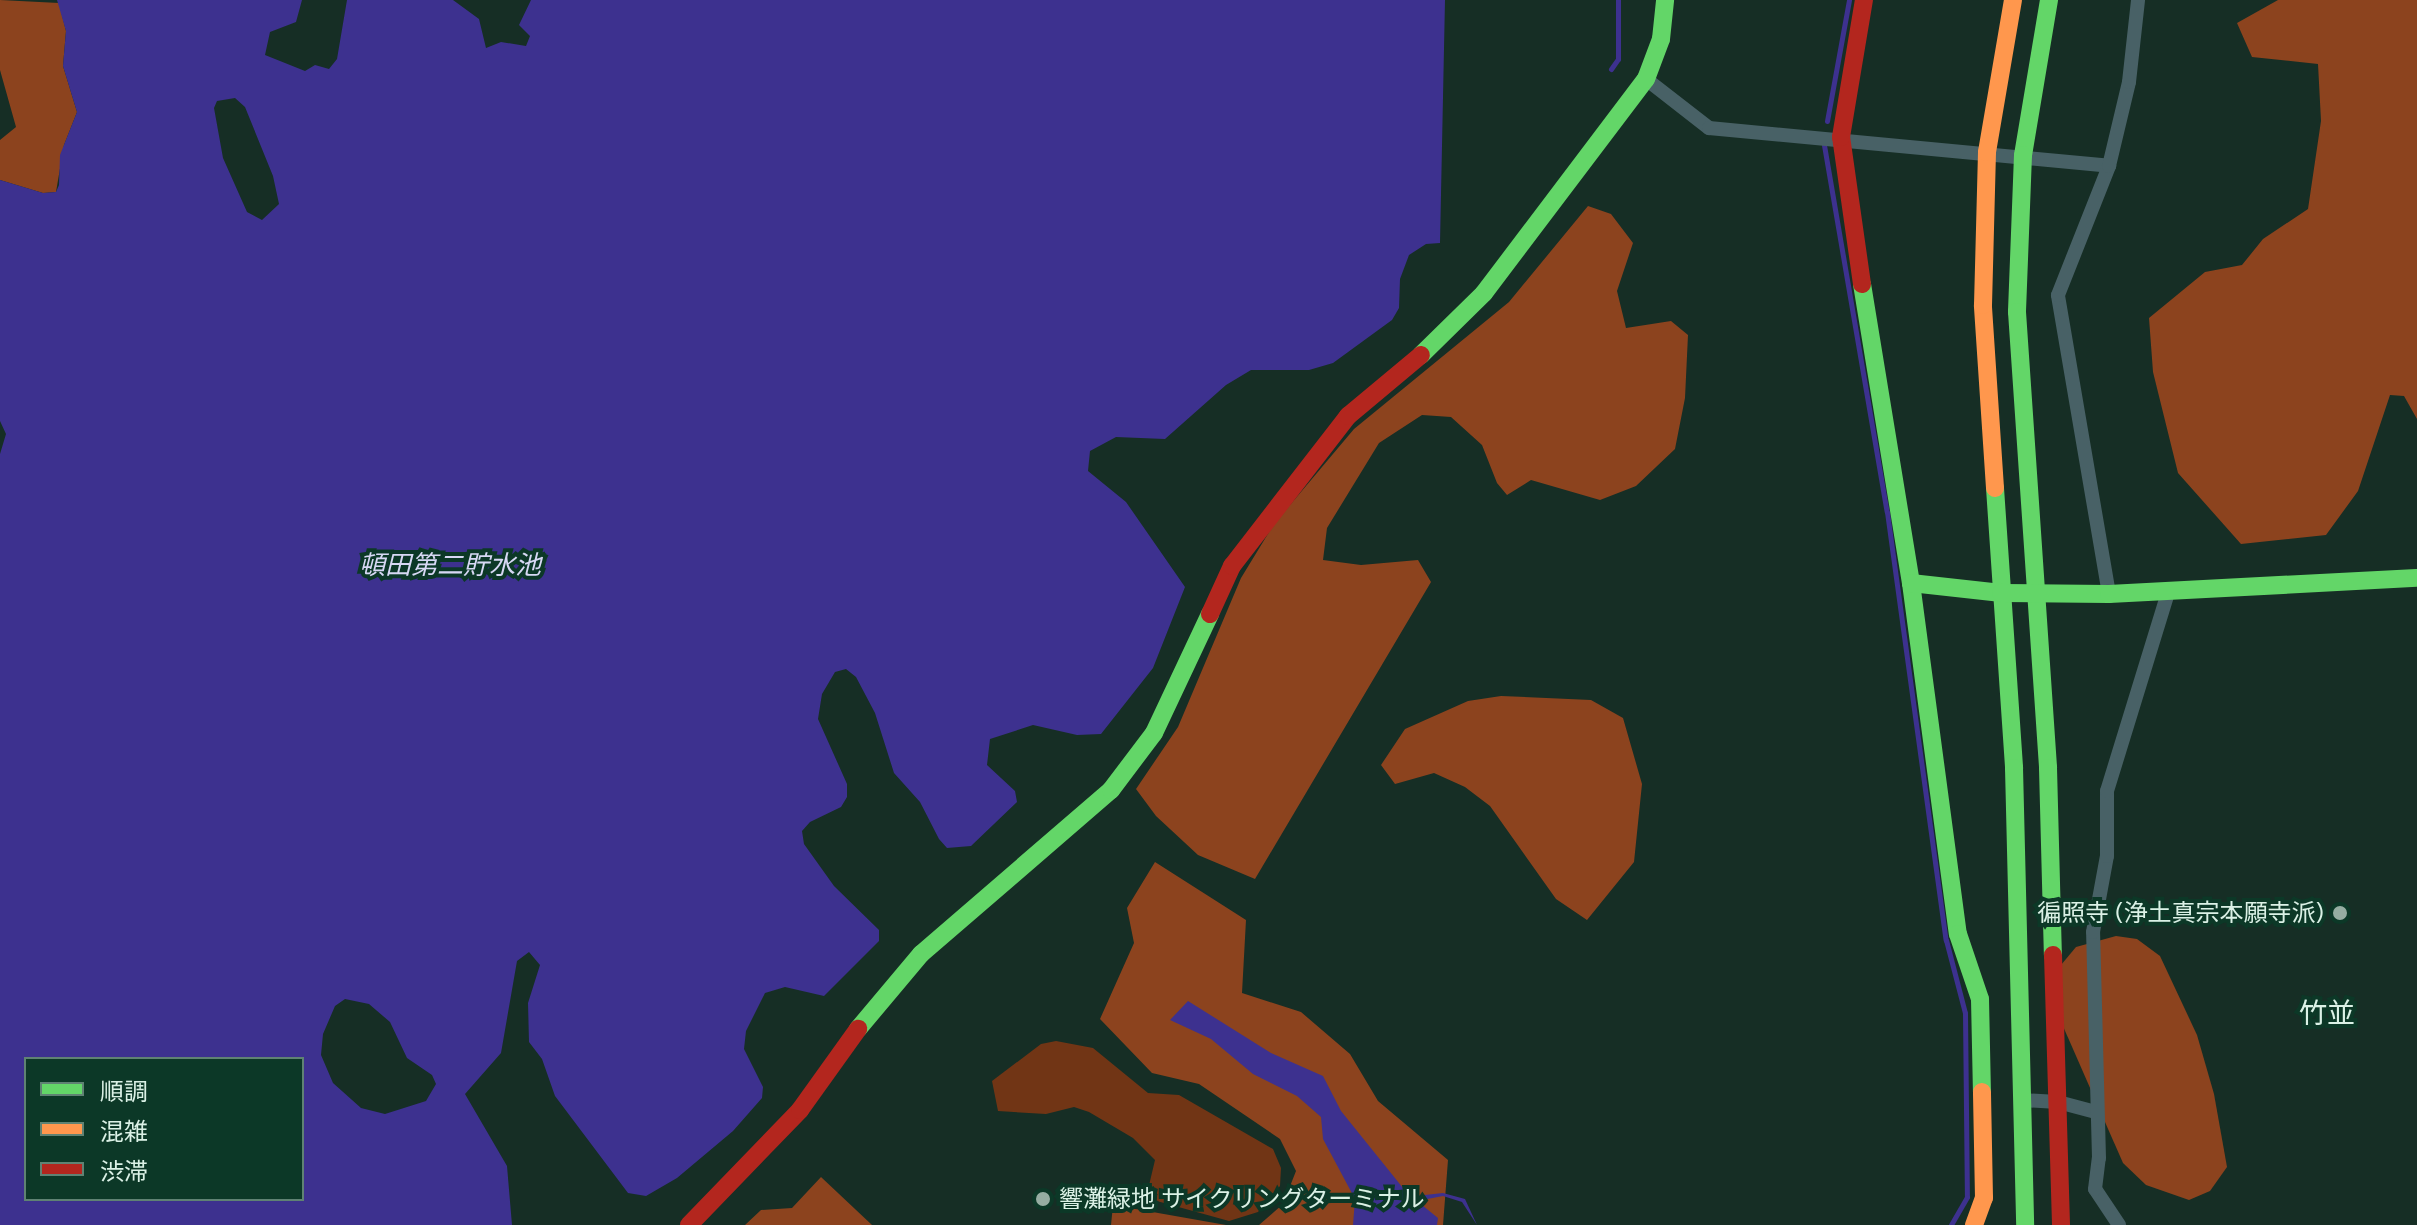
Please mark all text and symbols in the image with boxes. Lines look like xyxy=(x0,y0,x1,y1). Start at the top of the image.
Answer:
water label: 頓田第二貯水池 xyxy=(359,550,541,582)
place label: 徧照寺 (浄土真宗本願寺派) xyxy=(2037,899,2324,927)
marker: 徧照寺 (浄土真宗本願寺派) xyxy=(2331,904,2349,922)
district label: 竹並 xyxy=(2299,996,2355,1030)
legend xyxy=(24,1057,304,1201)
text: 順調 xyxy=(100,1077,148,1106)
text: 混雑 xyxy=(100,1117,148,1146)
text: 渋滞 xyxy=(100,1157,148,1186)
place label: 響灘緑地 サイクリングターミナル xyxy=(1059,1185,1425,1213)
marker: 響灘緑地 サイクリングターミナル xyxy=(1034,1190,1052,1208)

